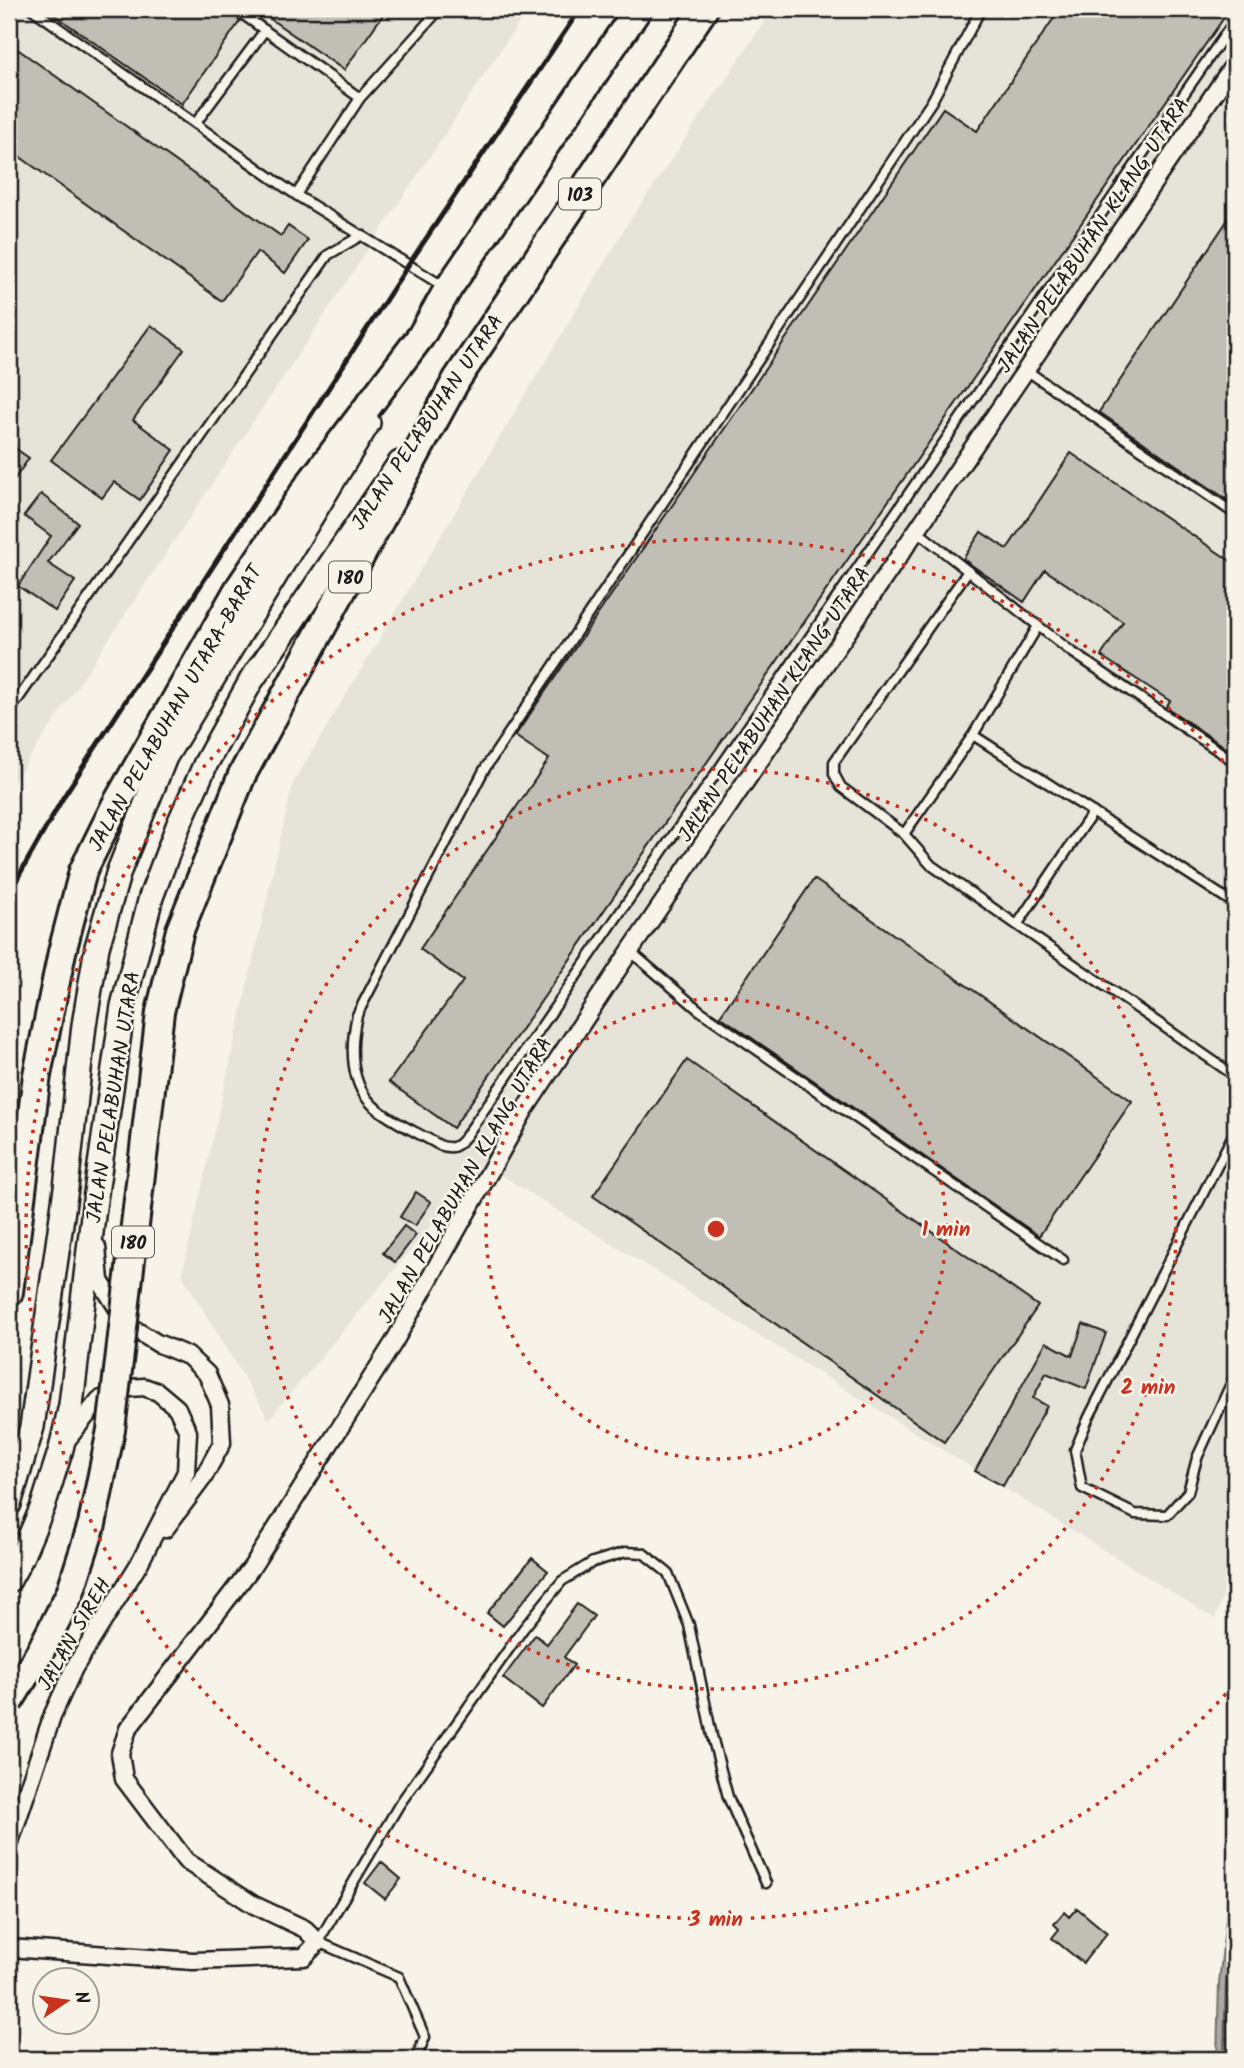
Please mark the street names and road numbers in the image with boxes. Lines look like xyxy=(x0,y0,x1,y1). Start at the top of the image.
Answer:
street label: JALAN PELABUHAN KLANG UTARA xyxy=(989,91,1199,380)
road number: 103 xyxy=(559,178,601,210)
street label: JALAN PELABUHAN UTARA xyxy=(343,308,513,538)
street label: JALAN PELABUHAN UTARA-BARAT xyxy=(80,558,273,858)
street label: JALAN PELABUHAN KLANG UTARA xyxy=(670,560,880,849)
road number: 180 xyxy=(329,562,371,592)
street label: JALAN PELABUHAN UTARA xyxy=(78,969,151,1225)
street label: JALAN PELABUHAN KLANG UTARA xyxy=(370,1031,562,1330)
road number: 180 xyxy=(112,1226,154,1258)
street label: JALAN SIREH xyxy=(30,1572,121,1697)

